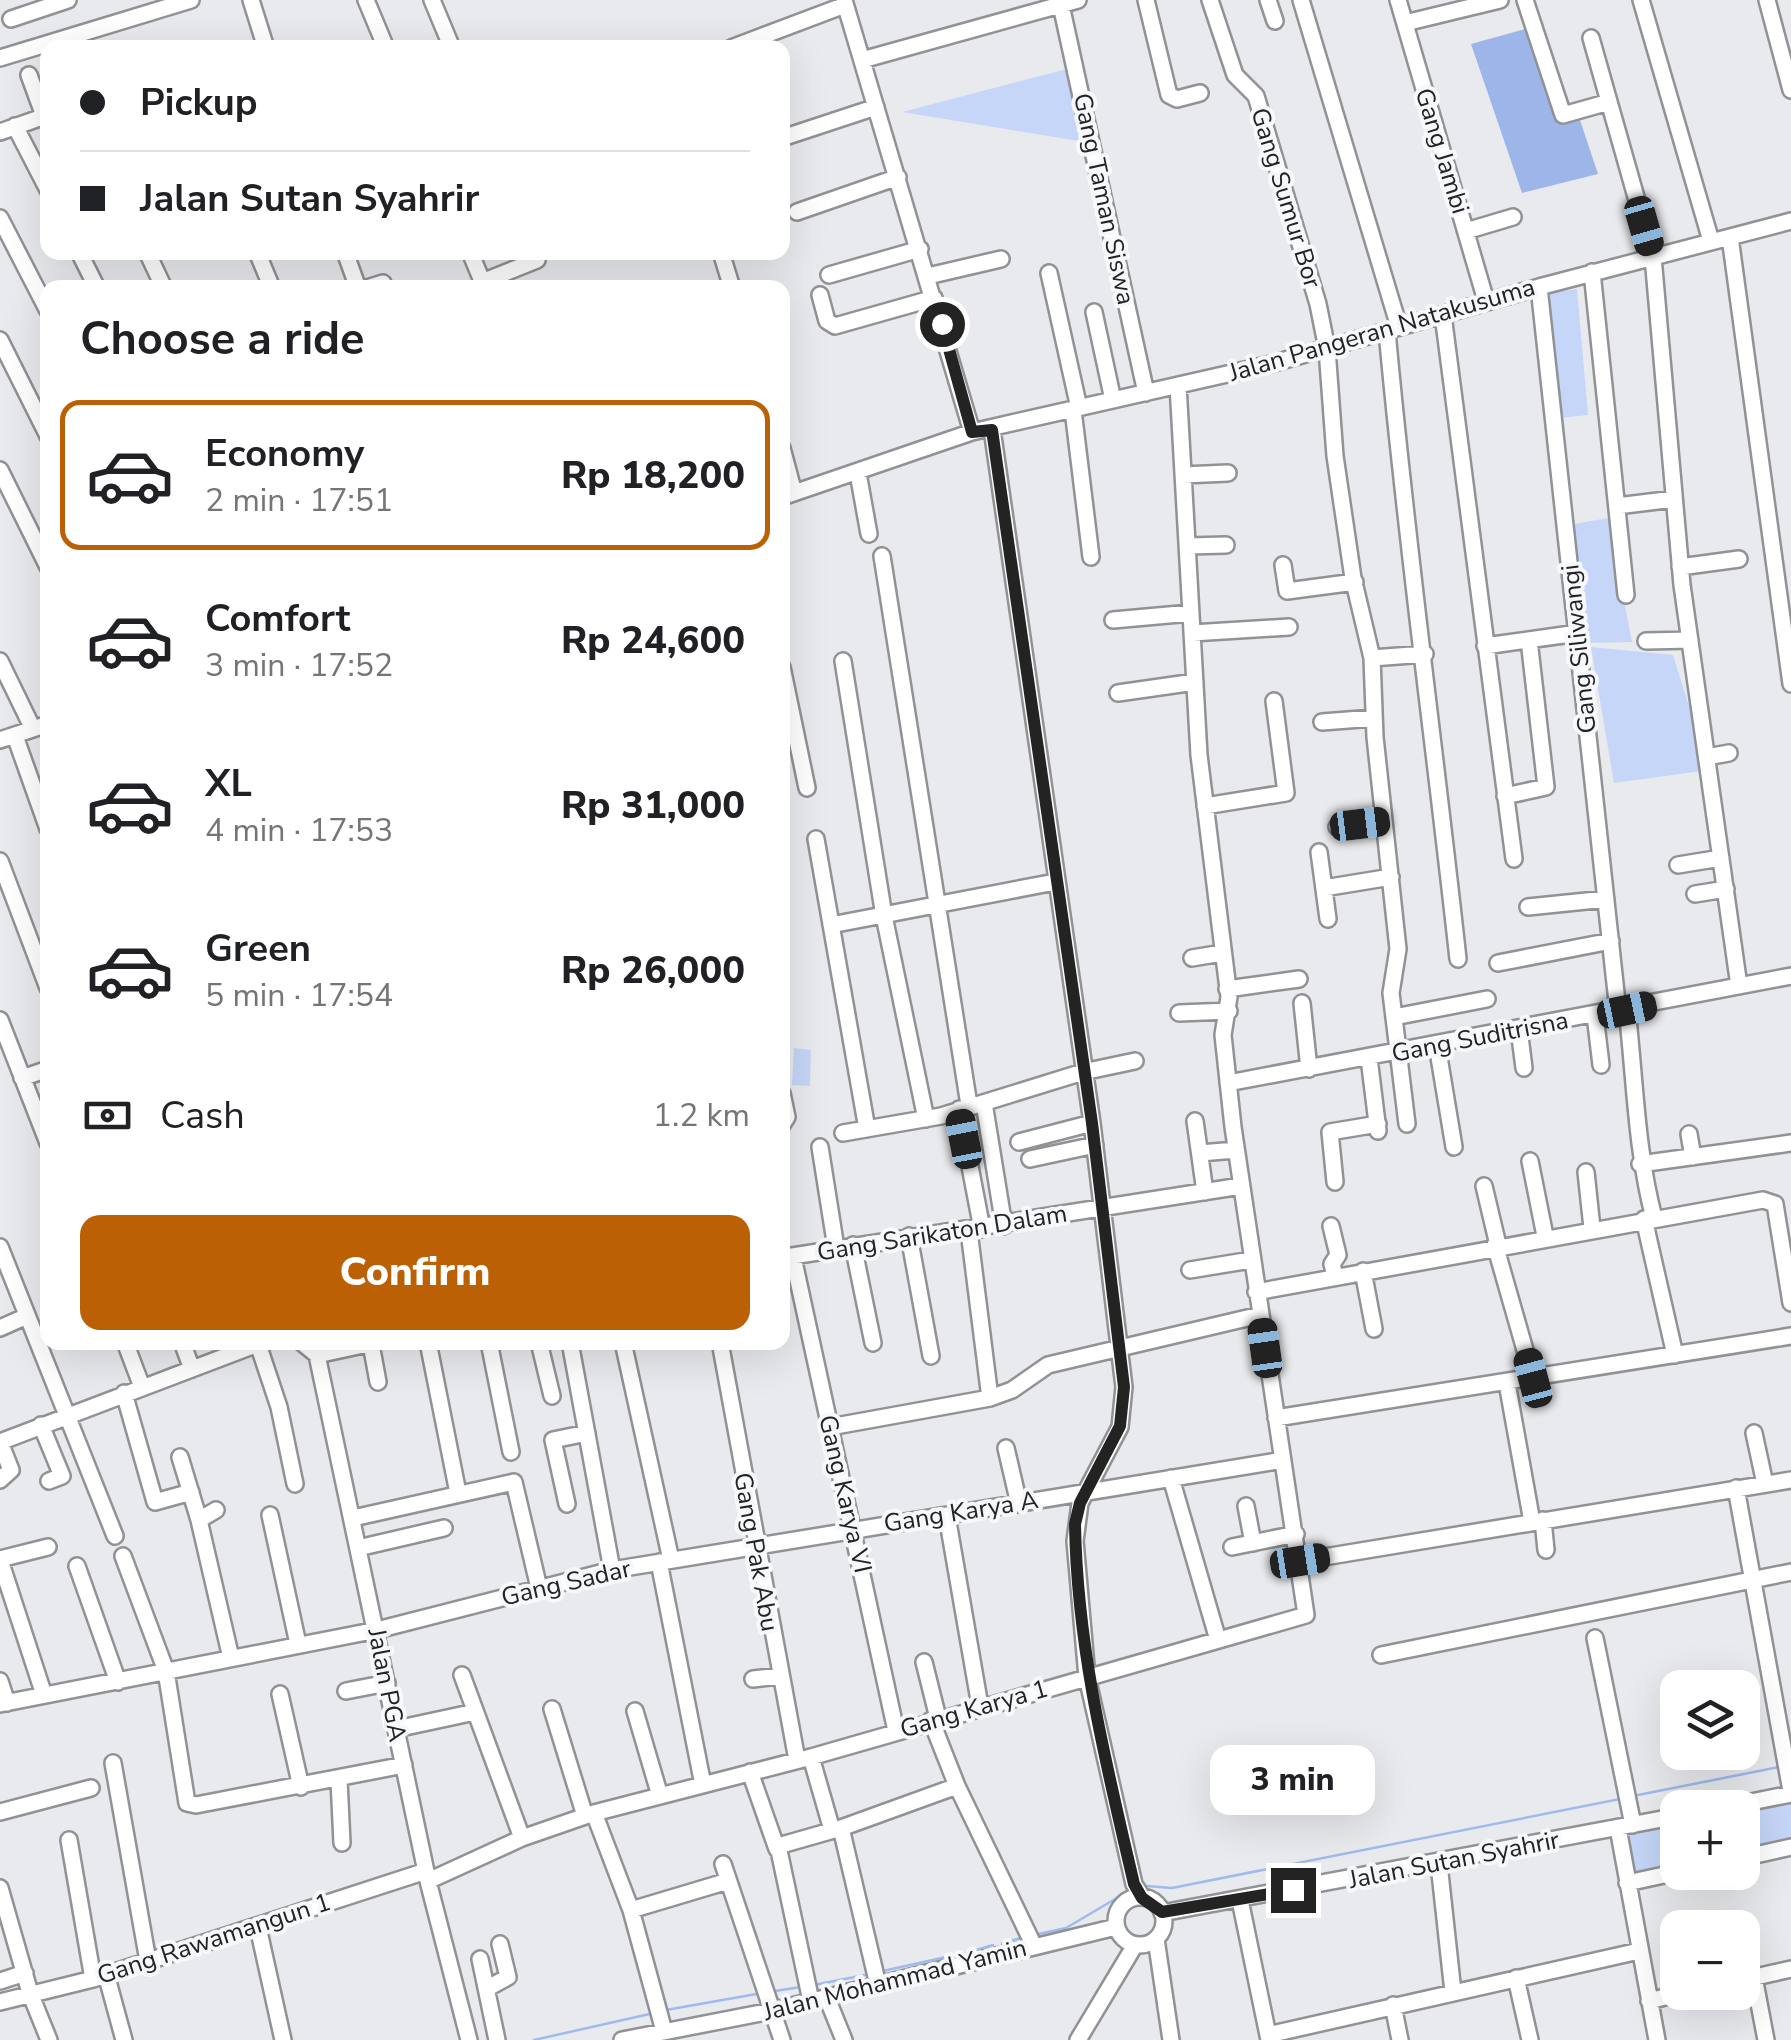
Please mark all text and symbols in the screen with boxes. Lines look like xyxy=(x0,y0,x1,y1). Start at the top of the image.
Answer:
text: Pickup xyxy=(140,77,258,128)
street label: Gang Jambi xyxy=(1407,84,1477,218)
street label: Gang Taman Siswa xyxy=(1065,90,1143,308)
street label: Gang Sumur Bor xyxy=(1242,104,1330,292)
text: Jalan Sutan Syahrir xyxy=(140,173,479,224)
car xyxy=(1621,193,1667,259)
street label: Jalan Pangeran Natakusuma xyxy=(1224,270,1539,390)
route start xyxy=(920,302,965,347)
text: Choose a ride xyxy=(80,309,365,370)
text: Economy xyxy=(205,428,364,479)
icon: car xyxy=(85,430,175,520)
text: Rp 18,200 xyxy=(561,450,745,501)
text: 2 min · 17:51 xyxy=(205,479,393,522)
street label: Gang Siliwangi xyxy=(1553,563,1605,735)
text: Comfort xyxy=(205,593,350,644)
icon: car xyxy=(85,595,175,685)
text: Rp 24,600 xyxy=(561,615,745,666)
text: 3 min · 17:52 xyxy=(205,644,393,687)
text: XL xyxy=(205,758,252,809)
icon: car xyxy=(85,760,175,850)
text: Rp 31,000 xyxy=(561,780,745,831)
car xyxy=(1328,805,1392,843)
text: 4 min · 17:53 xyxy=(205,809,393,852)
text: Green xyxy=(205,923,311,974)
icon: car xyxy=(85,925,175,1015)
text: Rp 26,000 xyxy=(561,945,745,996)
text: 5 min · 17:54 xyxy=(205,974,393,1017)
car xyxy=(1595,989,1659,1031)
street label: Gang Suditrisna xyxy=(1389,1003,1571,1071)
icon: cash xyxy=(80,1088,135,1143)
text: Cash xyxy=(160,1090,245,1141)
text: 1.2 km xyxy=(653,1094,750,1137)
car xyxy=(944,1107,984,1171)
street label: Gang Sarikaton Dalam xyxy=(815,1196,1069,1270)
button: Confirm xyxy=(80,1215,750,1330)
car xyxy=(1246,1316,1284,1380)
car xyxy=(1511,1345,1555,1411)
street label: Gang Karya VI xyxy=(810,1412,880,1576)
street label: Gang Pak Abu xyxy=(725,1470,787,1634)
street label: Gang Karya A xyxy=(881,1483,1041,1541)
car xyxy=(1268,1541,1332,1581)
street label: Gang Sadar xyxy=(498,1552,634,1614)
street label: Jalan PGA xyxy=(359,1625,415,1745)
map controls xyxy=(1660,1670,1760,2010)
button: layers xyxy=(1660,1670,1760,1770)
street label: Gang Karya 1 xyxy=(896,1672,1052,1746)
callout: 3 min xyxy=(1210,1745,1376,1815)
text: 3 min xyxy=(1250,1758,1335,1801)
button: + xyxy=(1660,1790,1760,1890)
street label: Jalan Sutan Syahrir xyxy=(1345,1823,1562,1897)
route end xyxy=(1271,1868,1316,1913)
street label: Gang Rawamangun 1 xyxy=(93,1885,335,1993)
button: − xyxy=(1660,1910,1760,2010)
street label: Jalan Mohammad Yamin xyxy=(759,1931,1030,2029)

